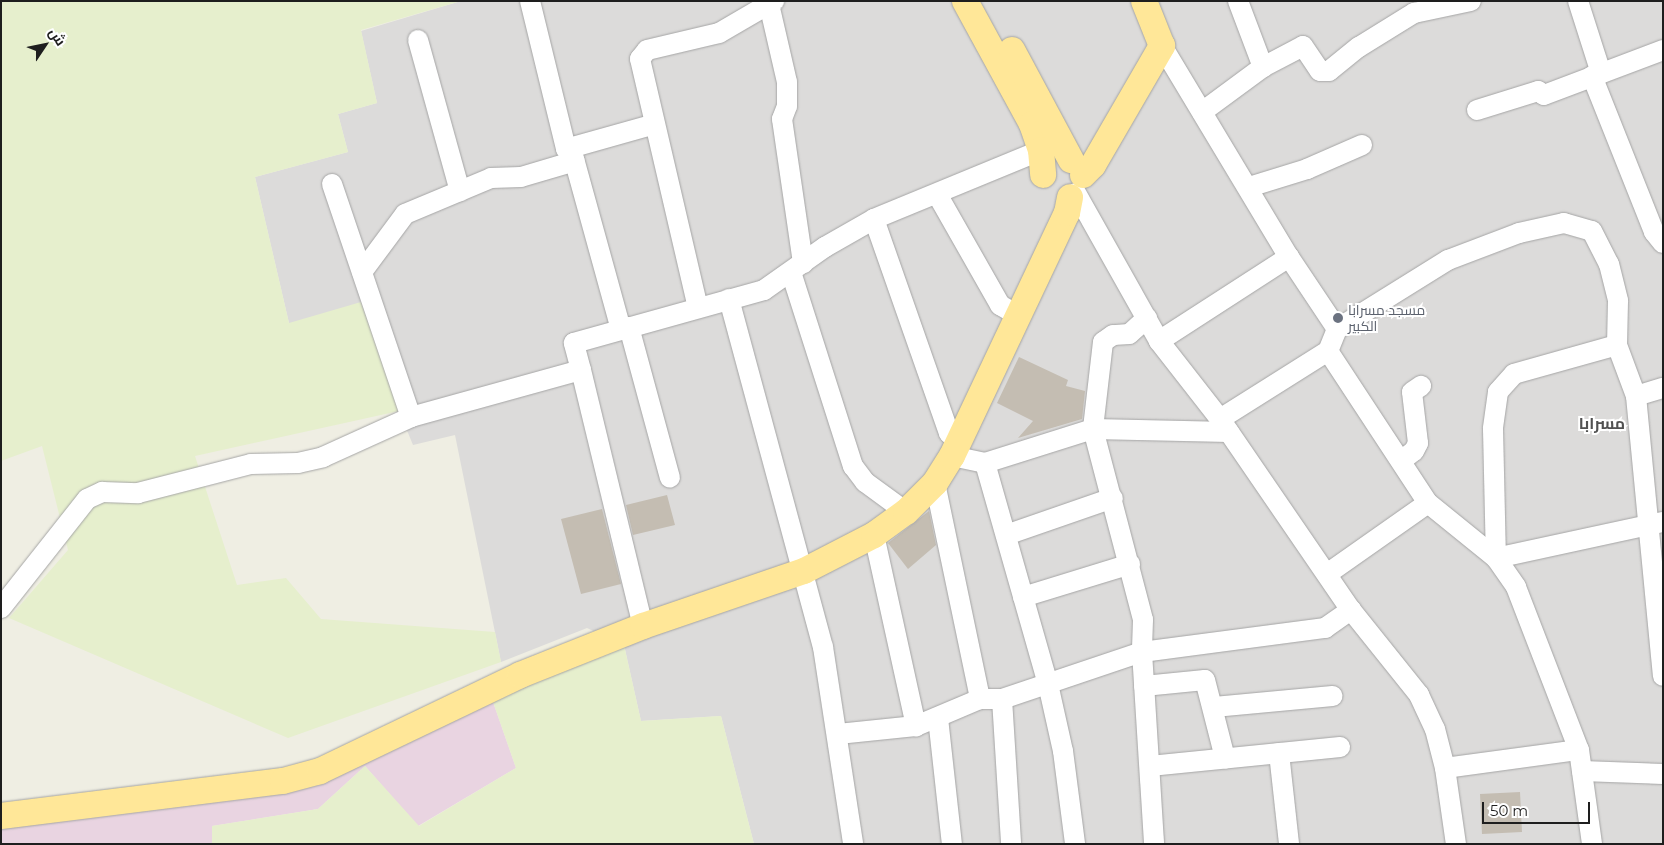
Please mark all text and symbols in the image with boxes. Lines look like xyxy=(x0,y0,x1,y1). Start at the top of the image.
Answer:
north arrow xyxy=(20,20,70,70)
text: ش xyxy=(45,24,70,49)
place label: مسجد مسرابا الكبير xyxy=(1348,302,1425,334)
marker: مسجد مسرابا الكبير xyxy=(1332,312,1344,324)
district label: مسرابا xyxy=(1579,414,1625,434)
scale bar xyxy=(1484,792,1592,824)
text: 50 m xyxy=(1490,801,1528,820)

